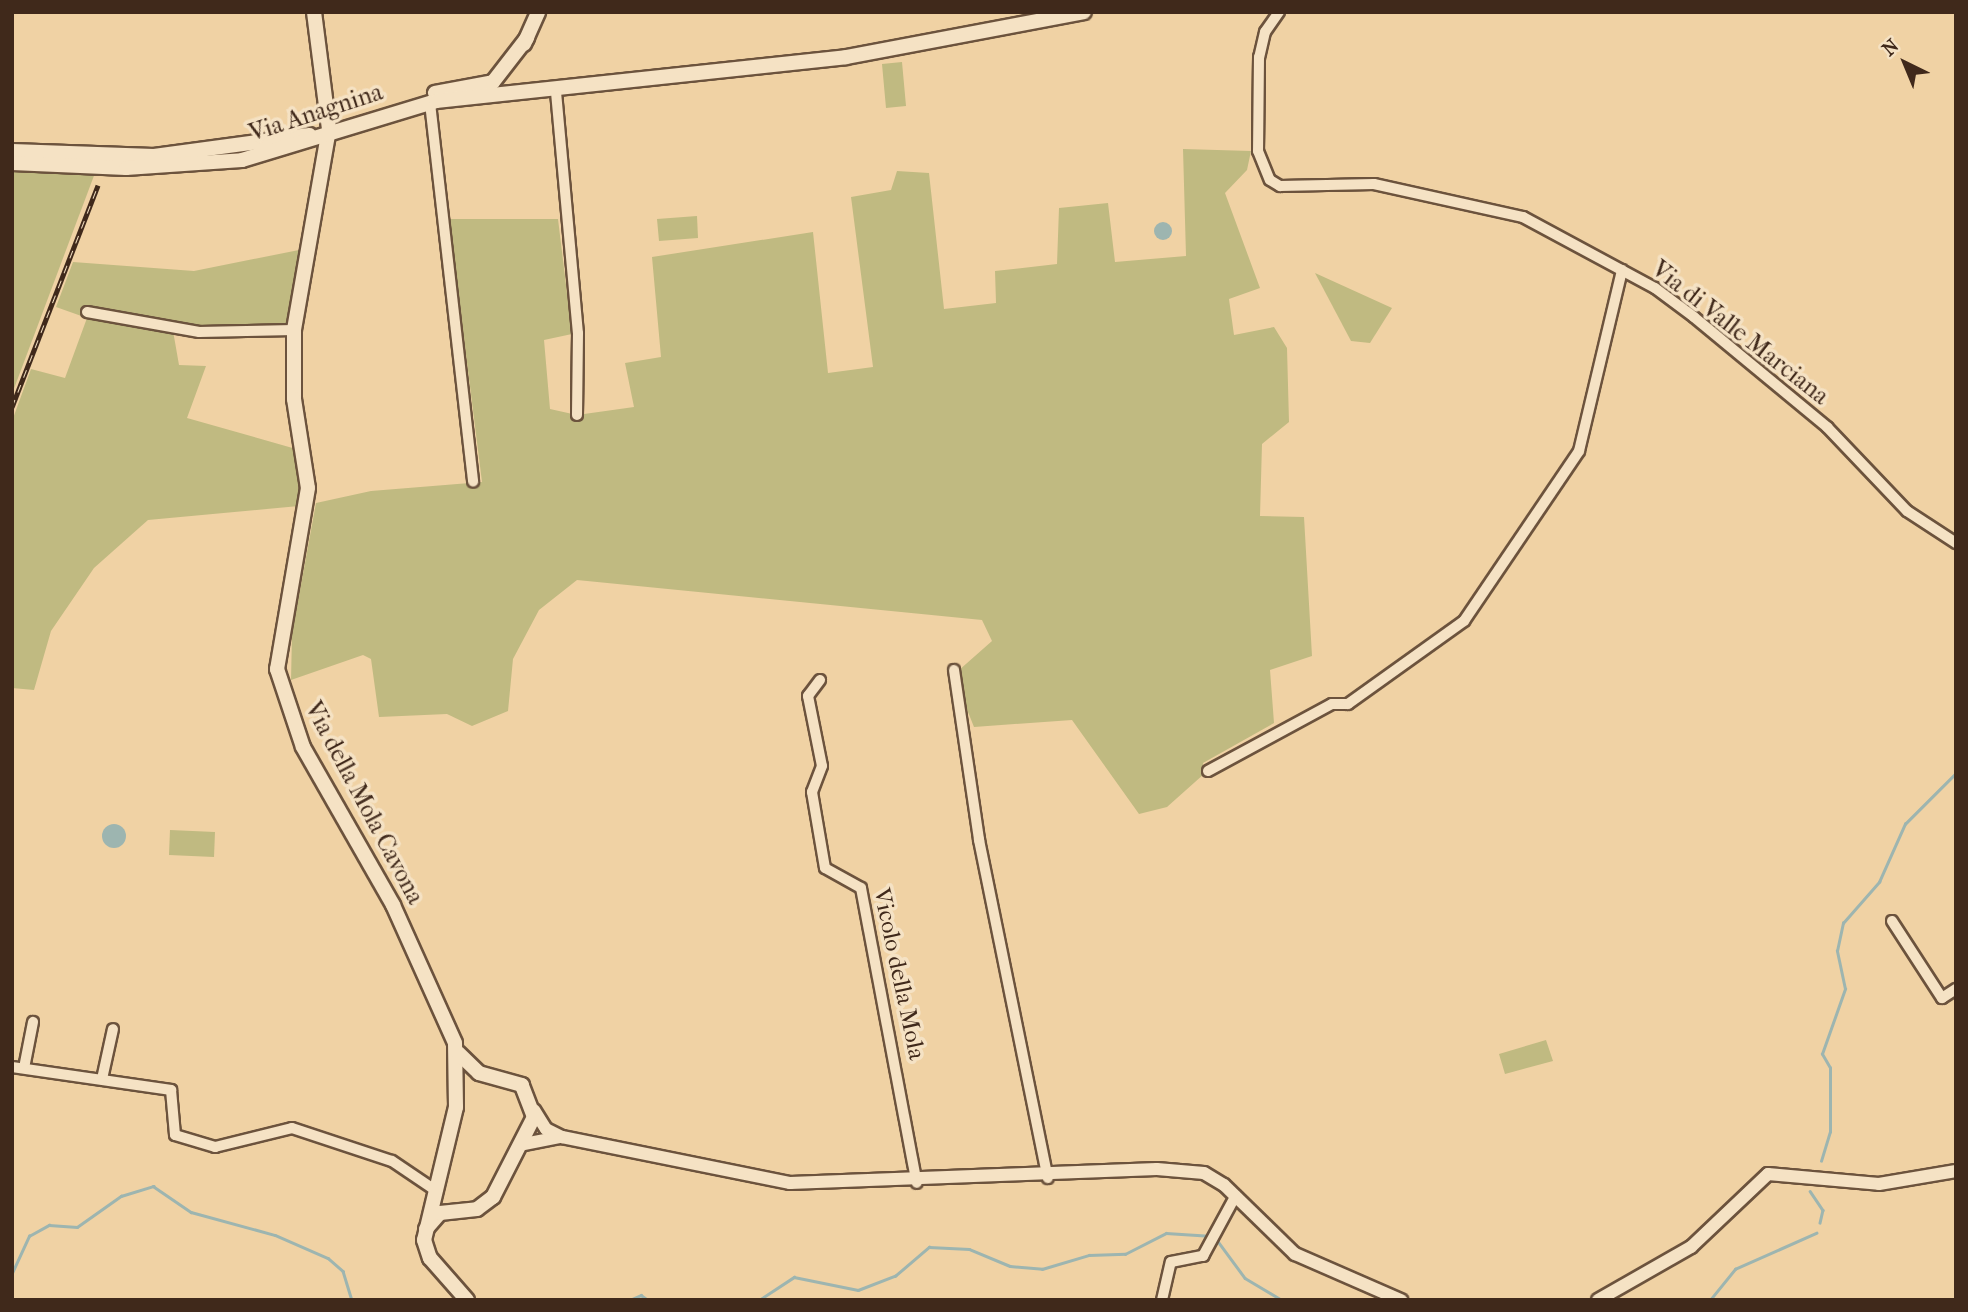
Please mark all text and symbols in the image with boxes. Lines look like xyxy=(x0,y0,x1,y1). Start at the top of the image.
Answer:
north arrow xyxy=(1870,28,1940,98)
text: N xyxy=(1878,35,1903,61)
street label: Via Anagnina xyxy=(246,78,386,148)
street label: Via di Valle Marciana xyxy=(1646,255,1834,411)
street label: Via della Mola Cavona xyxy=(298,697,430,909)
street label: Vicolo della Mola xyxy=(867,886,931,1062)

